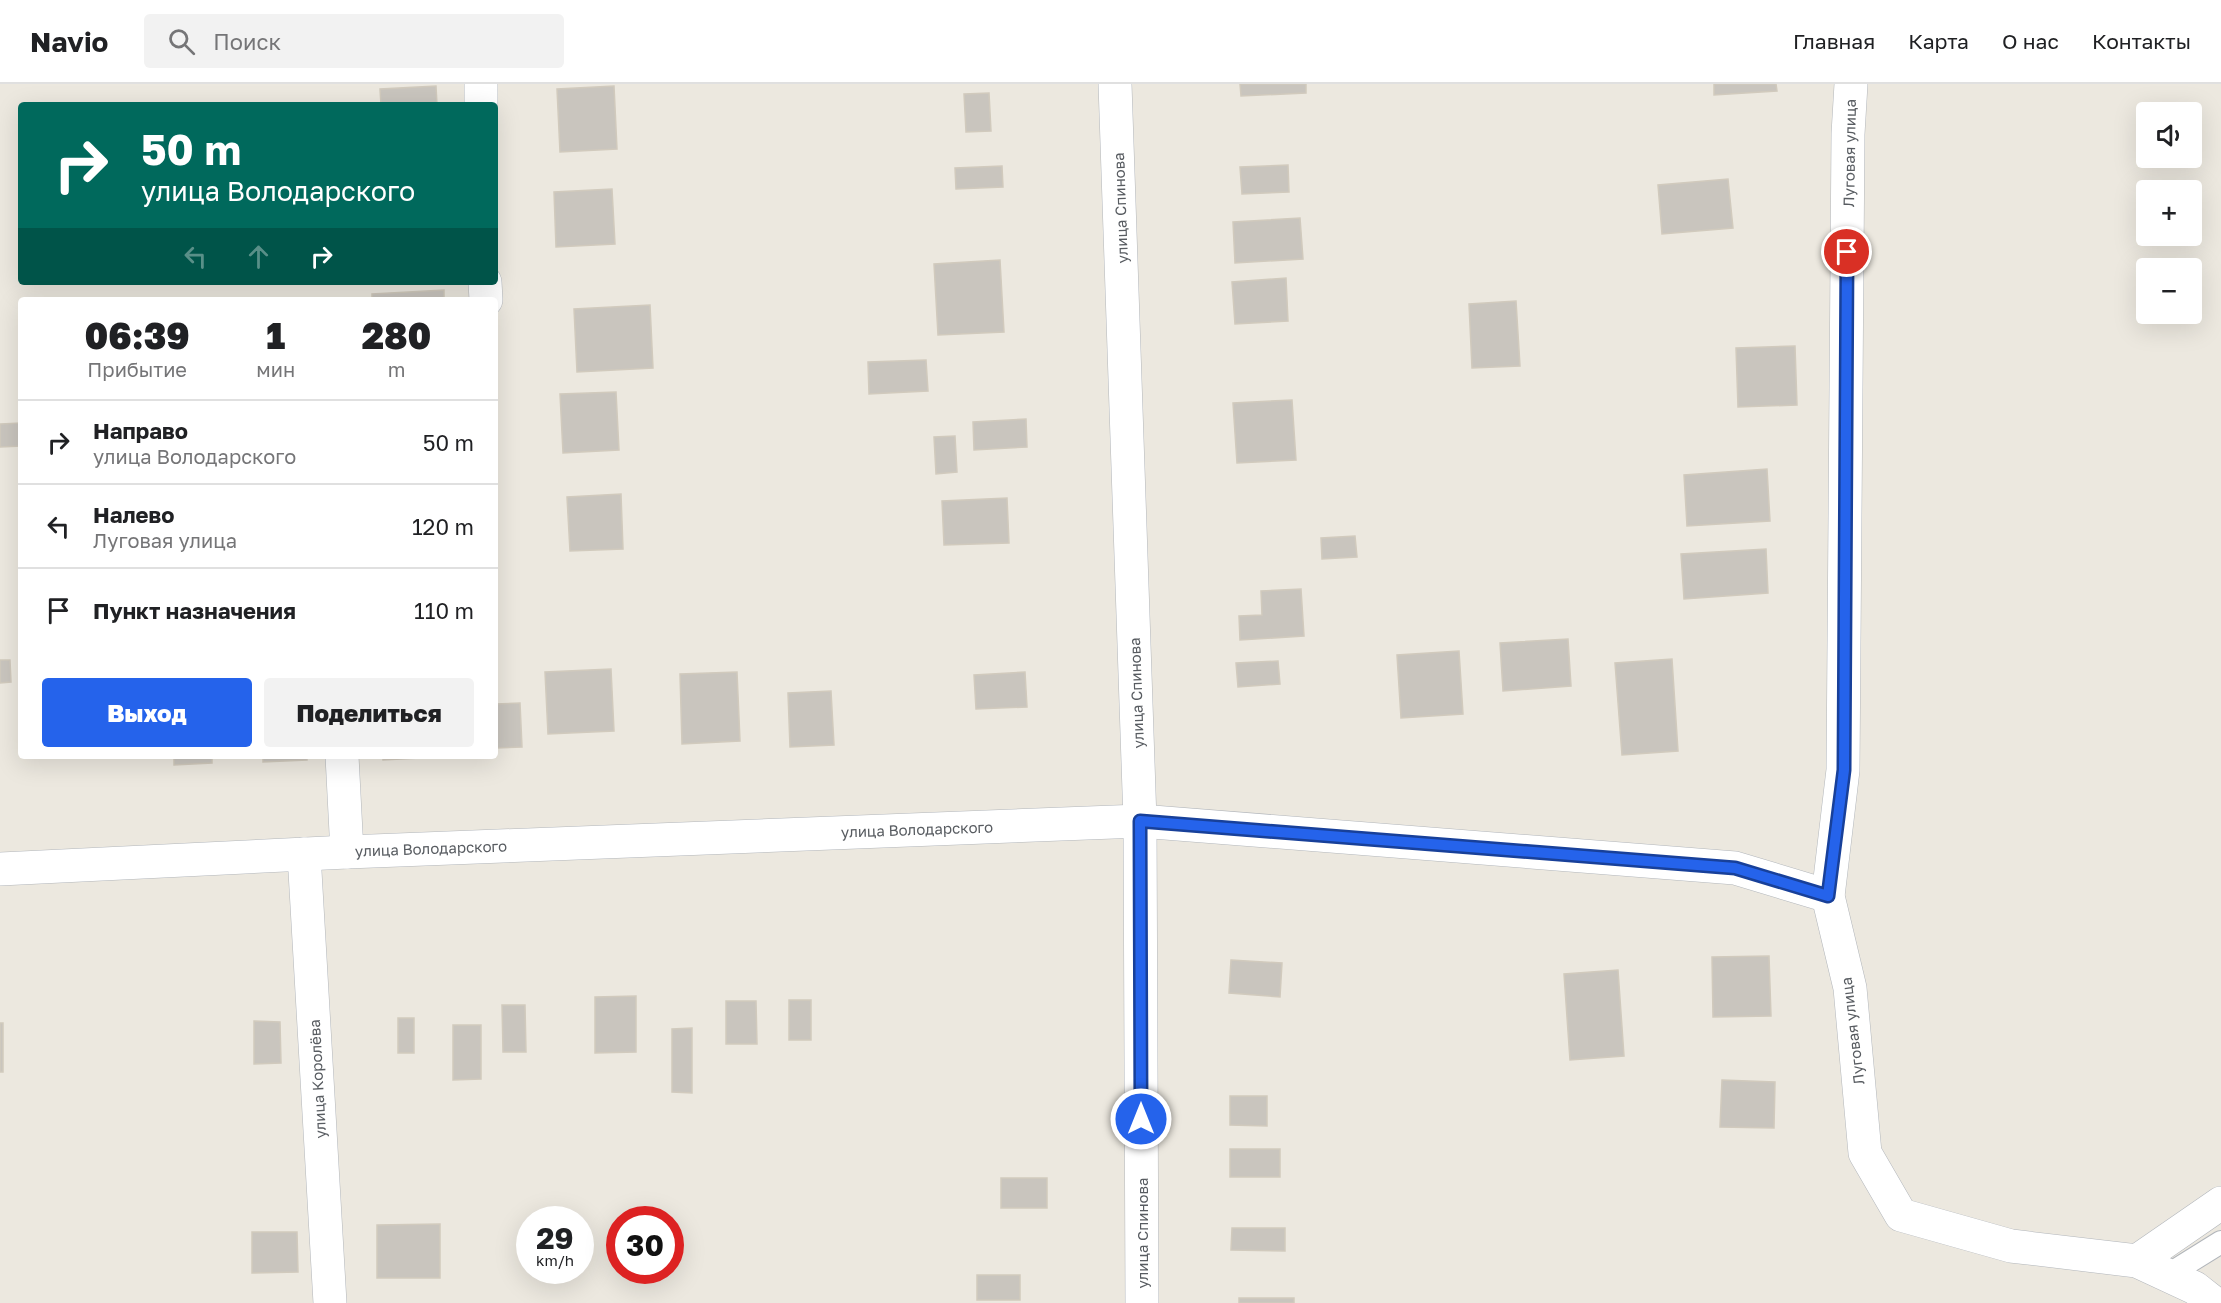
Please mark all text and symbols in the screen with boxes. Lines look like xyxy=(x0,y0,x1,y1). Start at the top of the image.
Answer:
search box xyxy=(144,14,564,68)
text: Navio xyxy=(30,25,108,58)
icon: search xyxy=(165,25,198,58)
text: Поиск xyxy=(213,28,281,55)
text: Главная xyxy=(1793,28,1875,54)
text: Карта xyxy=(1908,28,1969,54)
text: О нас xyxy=(2002,28,2059,54)
text: Контакты xyxy=(2092,28,2191,54)
street label: Луговая улица xyxy=(1839,99,1859,207)
map controls xyxy=(2136,102,2202,324)
button: sound xyxy=(2136,102,2202,168)
text: 50 m xyxy=(141,124,241,174)
icon: right xyxy=(42,126,120,204)
street label: улица Спинова xyxy=(1109,152,1131,264)
text: улица Володарского xyxy=(141,175,415,207)
button: + xyxy=(2136,180,2202,246)
pin xyxy=(1821,226,1872,277)
icon: arrive xyxy=(1830,235,1863,268)
icon: left xyxy=(179,240,212,273)
icon: ahead xyxy=(242,240,275,273)
icon: right xyxy=(305,240,338,273)
button: − xyxy=(2136,258,2202,324)
text: 06:39 xyxy=(85,314,190,357)
text: 1 xyxy=(266,314,285,357)
text: 280 xyxy=(362,314,431,357)
text: Прибытие xyxy=(87,357,187,381)
text: мин xyxy=(256,357,295,381)
text: m xyxy=(388,357,405,381)
text: Направо xyxy=(93,417,188,444)
icon: right xyxy=(42,426,75,459)
text: 50 m xyxy=(423,429,474,456)
text: улица Володарского xyxy=(93,444,296,468)
text: Налево xyxy=(93,501,175,528)
icon: left xyxy=(42,510,75,543)
text: 120 m xyxy=(412,513,474,540)
text: Луговая улица xyxy=(93,528,237,552)
icon: arrive xyxy=(42,594,75,627)
text: Пункт назначения xyxy=(93,597,296,624)
text: 110 m xyxy=(414,597,474,624)
street label: улица Спинова xyxy=(1125,637,1147,749)
button: Выход xyxy=(42,678,252,747)
button: Поделиться xyxy=(264,678,474,747)
street label: улица Володарского xyxy=(841,817,993,841)
street label: улица Володарского xyxy=(355,836,507,860)
street label: Луговая улица xyxy=(1836,976,1868,1086)
street label: улица Королёва xyxy=(305,1019,329,1139)
position arrow xyxy=(1109,1087,1173,1151)
street label: улица Спинова xyxy=(1133,1177,1151,1289)
speed limit sign: 30 xyxy=(606,1206,684,1284)
text: 29 xyxy=(536,1220,574,1256)
text: km/h xyxy=(536,1251,574,1269)

